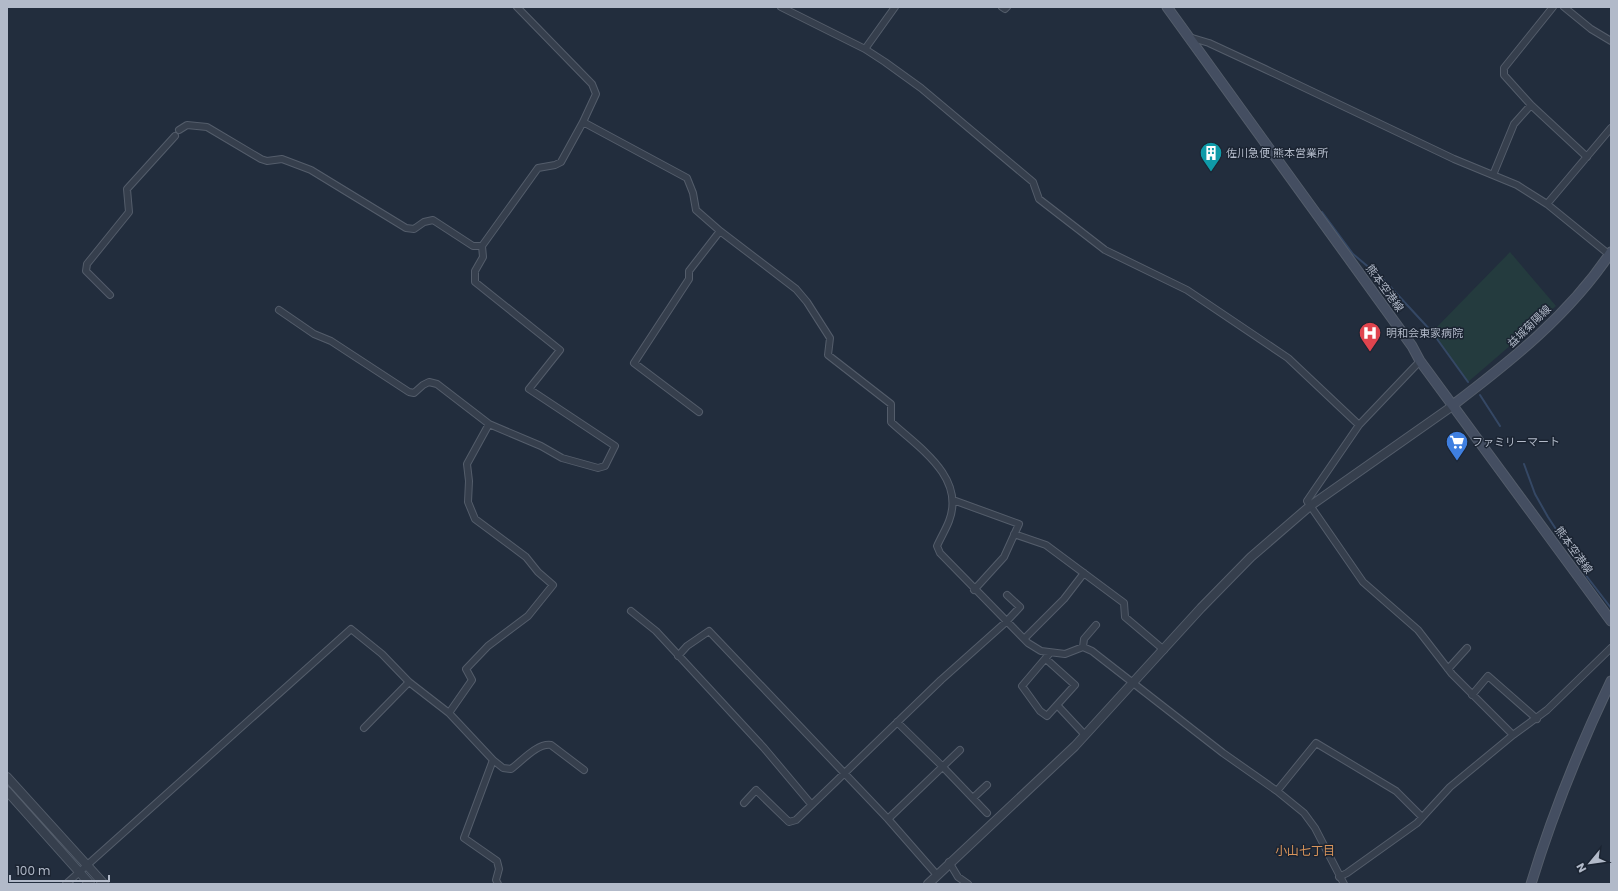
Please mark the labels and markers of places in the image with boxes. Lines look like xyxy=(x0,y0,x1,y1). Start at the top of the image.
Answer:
building icon: 佐川急便 熊本営業所 xyxy=(1198,140,1224,173)
place label: 佐川急便 熊本営業所 xyxy=(1226,145,1329,161)
hospital icon: 明和会東家病院 xyxy=(1357,320,1383,353)
place label: 明和会東家病院 xyxy=(1386,325,1463,341)
supermarket icon: ファミリーマート xyxy=(1444,429,1470,462)
place label: ファミリーマート xyxy=(1472,434,1560,450)

